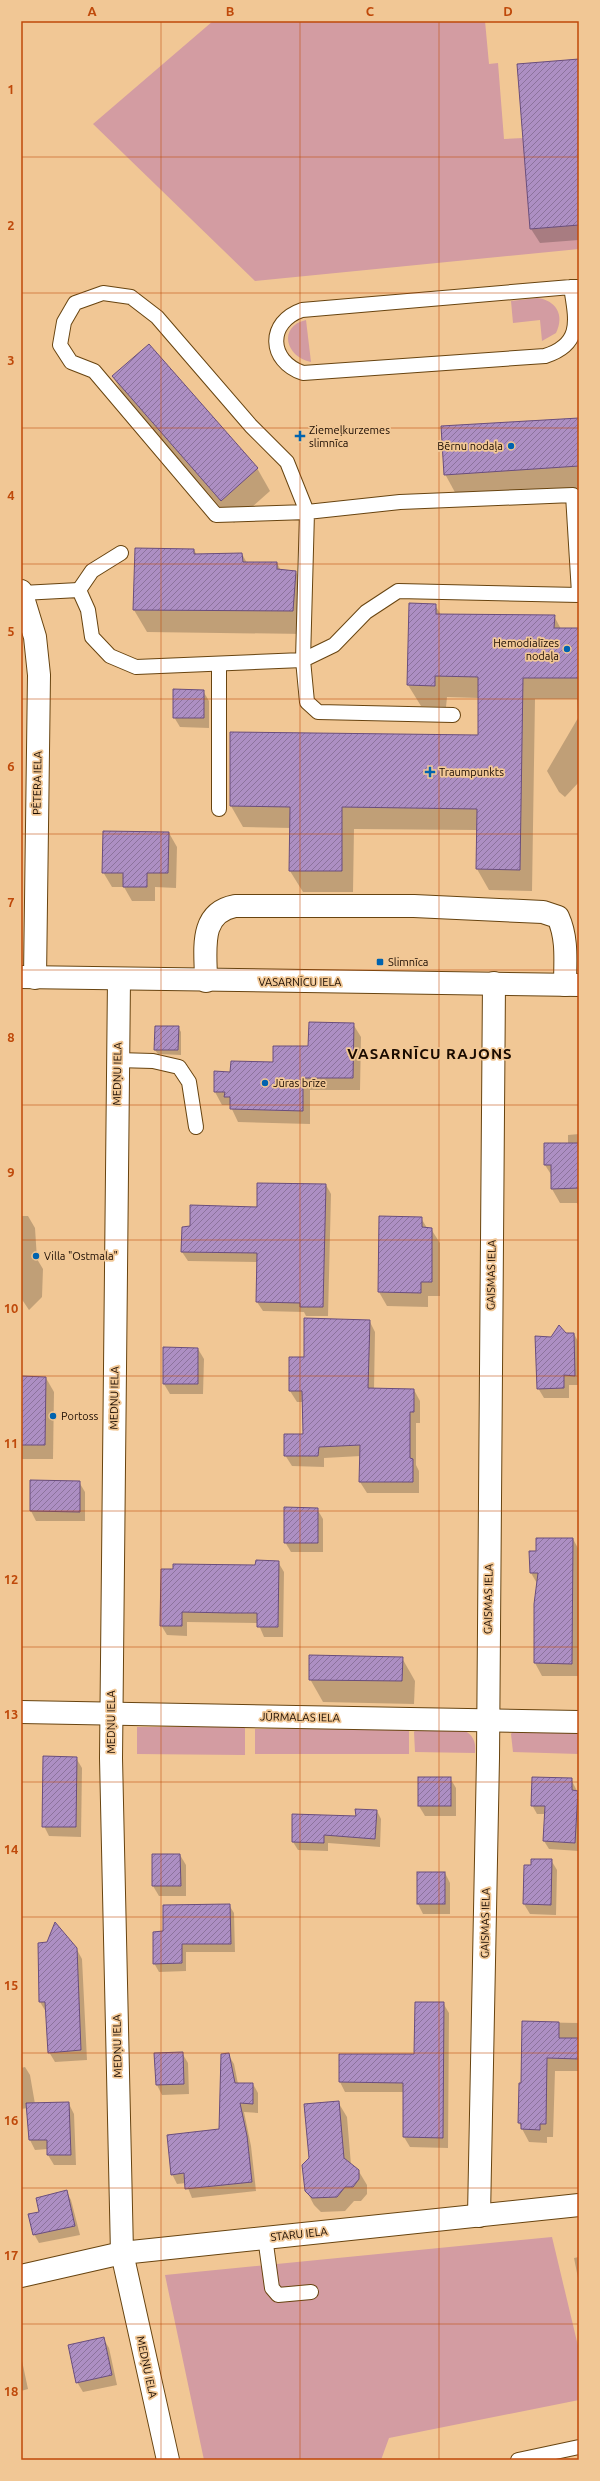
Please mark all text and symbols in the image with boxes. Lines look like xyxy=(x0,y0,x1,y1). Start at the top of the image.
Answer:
text: A xyxy=(87,4,97,18)
text: B xyxy=(226,4,235,18)
text: C xyxy=(366,4,375,18)
text: D xyxy=(503,4,513,18)
text: 1 xyxy=(7,82,15,96)
text: 2 xyxy=(7,218,15,232)
text: 3 xyxy=(7,353,15,367)
place label: Ziemeļkurzemes slimnīca xyxy=(309,424,390,449)
marker: Ziemeļkurzemes slimnīca xyxy=(294,430,306,442)
place label: Bērnu nodaļa xyxy=(437,440,503,452)
marker: Bērnu nodaļa xyxy=(506,441,516,451)
text: 4 xyxy=(7,488,15,502)
text: 5 xyxy=(7,624,15,638)
place label: Hemodialīzes nodaļa xyxy=(493,637,559,662)
marker: Hemodialīzes nodaļa xyxy=(562,644,572,654)
street label: PĒTERA IELA xyxy=(30,750,44,815)
text: 6 xyxy=(7,759,15,773)
marker: Traumpunkts xyxy=(424,766,436,778)
place label: Traumpunkts xyxy=(439,766,504,778)
text: 7 xyxy=(7,895,15,909)
place label: Slimnīca xyxy=(388,956,429,968)
marker: Slimnīca xyxy=(375,957,385,967)
street label: VASARNĪCU IELA xyxy=(258,976,342,988)
text: 8 xyxy=(7,1030,15,1044)
street label: MEDŅU IELA xyxy=(110,1041,124,1106)
district label: VASARNĪCU RAJONS xyxy=(347,1045,513,1062)
place label: Jūras brīze xyxy=(273,1077,326,1089)
marker: Jūras brīze xyxy=(260,1078,270,1088)
text: 9 xyxy=(7,1165,15,1179)
street label: GAISMAS IELA xyxy=(484,1239,498,1310)
place label: Villa "Ostmala" xyxy=(44,1250,118,1262)
marker: Villa "Ostmala" xyxy=(31,1251,41,1261)
text: 10 xyxy=(4,1301,18,1315)
street label: MEDŅU IELA xyxy=(107,1365,121,1430)
place label: Portoss xyxy=(61,1410,99,1422)
marker: Portoss xyxy=(48,1411,58,1421)
text: 11 xyxy=(4,1436,18,1450)
street label: GAISMAS IELA xyxy=(481,1563,495,1634)
text: 12 xyxy=(4,1572,18,1586)
street label: MEDŅU IELA xyxy=(105,1689,117,1754)
text: 13 xyxy=(4,1707,18,1721)
street label: JŪRMALAS IELA xyxy=(260,1710,341,1724)
text: 14 xyxy=(4,1842,18,1856)
street label: GAISMAS IELA xyxy=(478,1887,492,1958)
text: 15 xyxy=(4,1978,18,1992)
street label: MEDŅU IELA xyxy=(110,2013,124,2078)
text: 16 xyxy=(4,2113,18,2127)
street label: STARU IELA xyxy=(270,2225,329,2243)
text: 17 xyxy=(4,2248,18,2262)
street label: MEDŅU IELA xyxy=(135,2335,160,2400)
text: 18 xyxy=(4,2384,18,2398)

